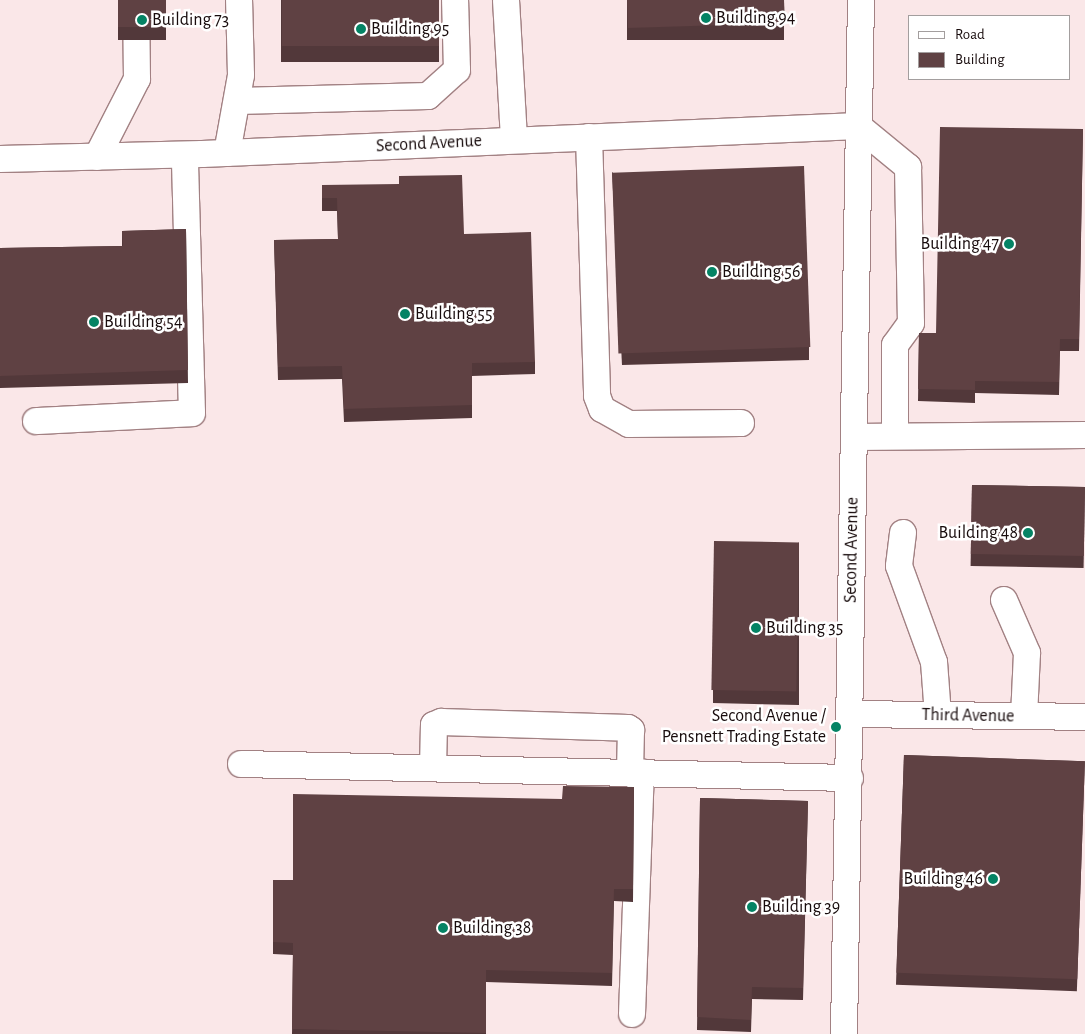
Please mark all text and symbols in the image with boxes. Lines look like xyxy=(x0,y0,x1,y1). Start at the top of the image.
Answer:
place label: Building 94 xyxy=(716,7,795,29)
place label: Building 73 xyxy=(152,9,229,31)
marker: Building 94 xyxy=(700,12,712,24)
marker: Building 73 xyxy=(136,14,148,26)
legend xyxy=(908,15,1070,80)
place label: Building 95 xyxy=(371,18,449,40)
marker: Building 95 xyxy=(355,23,367,35)
text: Road xyxy=(955,27,985,42)
text: Building xyxy=(955,52,1005,67)
street label: Second Avenue xyxy=(375,130,483,158)
place label: Building 47 xyxy=(920,233,999,255)
marker: Building 47 xyxy=(1003,238,1015,250)
place label: Building 56 xyxy=(722,261,800,283)
marker: Building 56 xyxy=(706,266,718,278)
place label: Building 55 xyxy=(415,303,492,325)
marker: Building 55 xyxy=(399,308,411,320)
place label: Building 54 xyxy=(104,311,183,333)
marker: Building 54 xyxy=(88,316,100,328)
street label: Second Avenue xyxy=(840,497,864,603)
place label: Building 48 xyxy=(938,522,1018,544)
marker: Building 48 xyxy=(1022,527,1034,539)
place label: Building 35 xyxy=(766,617,843,639)
marker: Building 35 xyxy=(750,622,762,634)
street label: Third Avenue xyxy=(921,704,1015,728)
place label: Second Avenue / Pensnett Trading Estate xyxy=(662,706,826,749)
marker: Second Avenue / Pensnett Trading Estate xyxy=(830,721,842,733)
place label: Building 46 xyxy=(904,868,983,890)
marker: Building 46 xyxy=(987,873,999,885)
place label: Building 39 xyxy=(762,896,840,918)
marker: Building 39 xyxy=(746,901,758,913)
place label: Building 38 xyxy=(453,917,531,939)
marker: Building 38 xyxy=(437,922,449,934)

